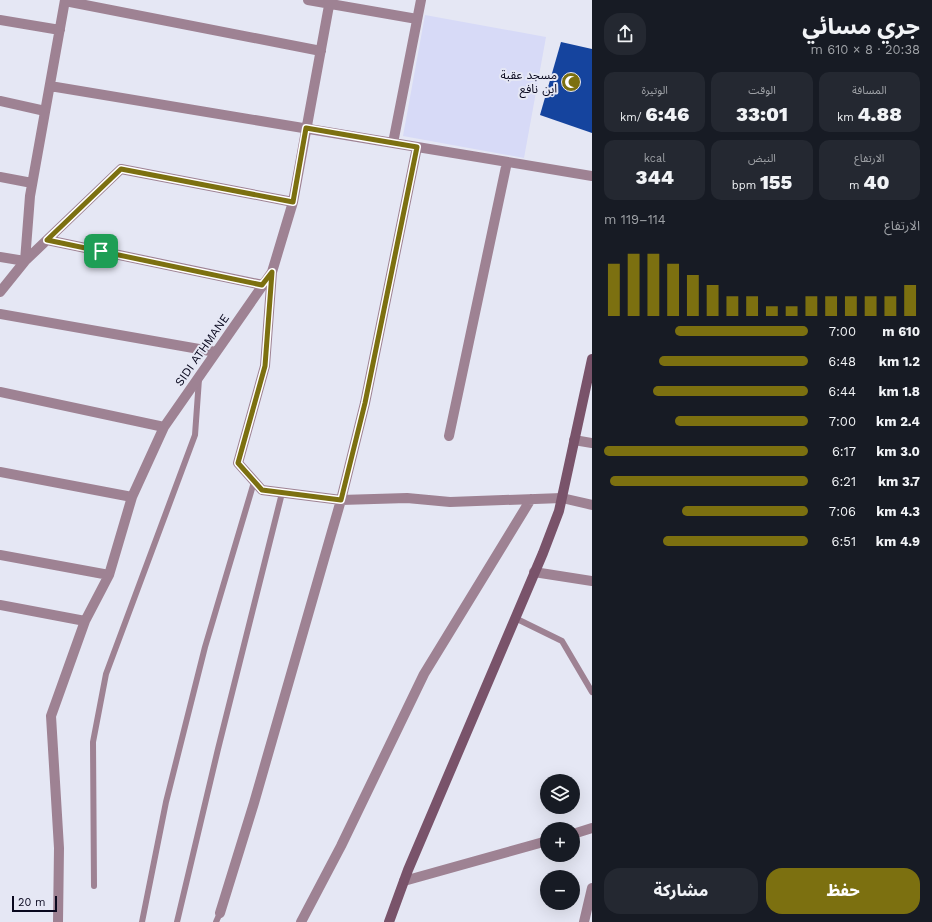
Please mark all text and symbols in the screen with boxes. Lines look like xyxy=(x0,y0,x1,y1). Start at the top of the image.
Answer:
button: share xyxy=(604,13,646,55)
text: جري مسائي xyxy=(802,14,920,39)
text: 20:38 · 8 × 610 m xyxy=(810,42,920,57)
place label: مسجد عقبة ابن نافع xyxy=(500,68,557,98)
mosque icon: مسجد عقبة ابن نافع xyxy=(560,71,582,93)
text: الوتيرة xyxy=(641,84,668,97)
text: الوقت xyxy=(748,84,776,97)
text: المسافة xyxy=(852,84,887,97)
text: 6:46 xyxy=(645,102,689,126)
text: 33:01 xyxy=(736,102,788,126)
text: 4.88 xyxy=(857,102,902,126)
text: /km xyxy=(620,111,645,124)
text: km xyxy=(837,111,857,124)
text: kcal xyxy=(644,152,666,165)
text: النبض xyxy=(748,152,776,165)
text: الارتفاع xyxy=(854,152,884,165)
text: 344 xyxy=(636,165,674,189)
text: 155 xyxy=(760,170,792,194)
text: 40 xyxy=(863,170,890,194)
text: bpm xyxy=(732,179,760,192)
text: m xyxy=(849,179,863,192)
text: 114–119 m xyxy=(604,212,666,227)
text: الارتفاع xyxy=(884,218,920,233)
pin xyxy=(84,234,118,268)
icon: arrive xyxy=(90,240,112,262)
street label: SIDI ATHMANE xyxy=(172,311,232,389)
text: 7:00 xyxy=(829,324,856,339)
text: 610 m xyxy=(882,324,920,339)
text: 6:48 xyxy=(828,354,856,369)
text: 1.2 km xyxy=(879,354,920,369)
text: 6:44 xyxy=(828,384,856,399)
text: 1.8 km xyxy=(878,384,920,399)
text: 7:00 xyxy=(829,414,856,429)
text: 2.4 km xyxy=(876,414,920,429)
text: 6:17 xyxy=(832,444,856,459)
text: 3.0 km xyxy=(876,444,920,459)
text: 6:21 xyxy=(832,474,856,489)
text: 3.7 km xyxy=(878,474,920,489)
text: 7:06 xyxy=(829,504,856,519)
text: 4.3 km xyxy=(876,504,920,519)
text: 6:51 xyxy=(832,534,856,549)
text: 4.9 km xyxy=(876,534,920,549)
map controls xyxy=(540,774,580,910)
button: layers xyxy=(540,774,580,814)
button: + xyxy=(540,822,580,862)
button: مشاركة xyxy=(604,868,758,914)
button: حفظ xyxy=(766,868,920,914)
button: − xyxy=(540,870,580,910)
scale bar xyxy=(12,894,57,913)
text: 20 m xyxy=(18,896,46,909)

